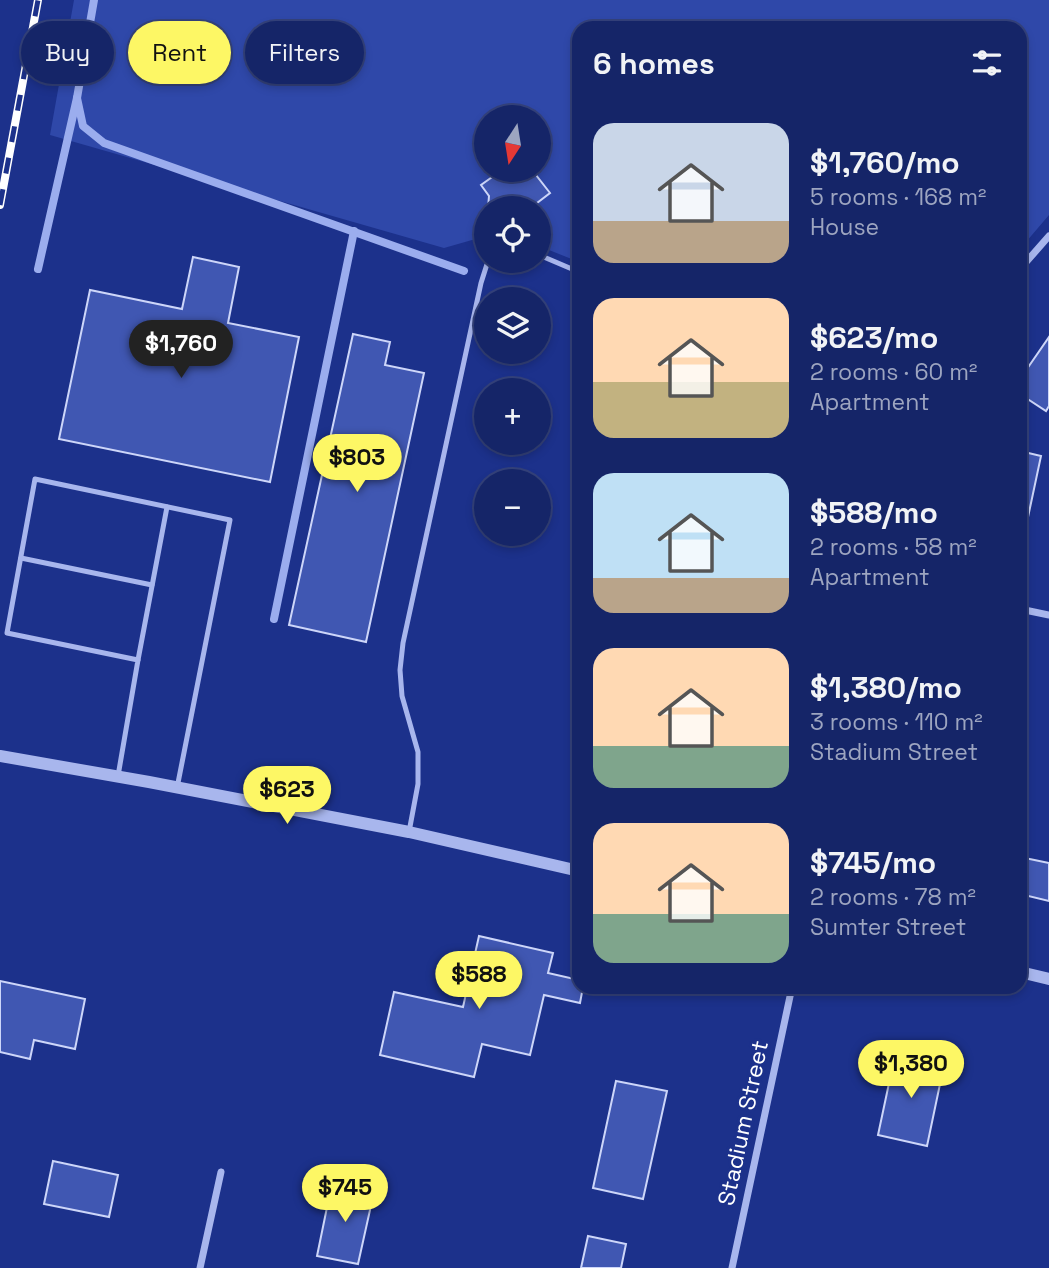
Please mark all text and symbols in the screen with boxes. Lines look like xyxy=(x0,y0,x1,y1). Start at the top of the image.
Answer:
chip: Buy xyxy=(21,21,114,84)
chip: Rent xyxy=(128,21,231,84)
chip: Filters xyxy=(245,21,364,84)
text: 6 homes xyxy=(593,44,715,83)
icon: filters xyxy=(968,44,1006,82)
north arrow xyxy=(474,105,551,182)
map controls xyxy=(474,105,551,546)
text: $1,760/mo xyxy=(810,143,960,182)
icon: home xyxy=(649,151,733,235)
text: 5 rooms · 168 m² xyxy=(810,182,987,212)
button: locate xyxy=(474,196,551,273)
text: House xyxy=(810,212,879,242)
button: layers xyxy=(474,287,551,364)
text: $623/mo xyxy=(810,318,938,357)
pin: $1,760 xyxy=(124,320,238,380)
icon: home xyxy=(649,326,733,410)
text: $1,760 xyxy=(145,328,217,358)
text: 2 rooms · 60 m² xyxy=(810,357,977,387)
button: + xyxy=(474,378,551,455)
text: Apartment xyxy=(810,387,930,417)
pin: $803 xyxy=(316,434,398,494)
text: $803 xyxy=(329,442,385,472)
button: − xyxy=(474,469,551,546)
text: $588/mo xyxy=(810,493,938,532)
icon: home xyxy=(649,501,733,585)
text: 2 rooms · 58 m² xyxy=(810,532,977,562)
text: Apartment xyxy=(810,562,930,592)
text: $1,380/mo xyxy=(810,668,962,707)
icon: home xyxy=(649,676,733,760)
text: 3 rooms · 110 m² xyxy=(810,707,983,737)
text: Stadium Street xyxy=(810,737,978,767)
pin: $623 xyxy=(246,766,328,826)
text: $623 xyxy=(259,774,315,804)
text: $745/mo xyxy=(810,843,936,882)
icon: home xyxy=(649,851,733,935)
text: 2 rooms · 78 m² xyxy=(810,882,976,912)
text: Sumter Street xyxy=(810,912,966,942)
pin: $588 xyxy=(438,951,520,1011)
text: $588 xyxy=(451,959,507,989)
street label: Stadium Street xyxy=(711,1038,775,1208)
pin: $1,380 xyxy=(854,1040,968,1100)
text: $1,380 xyxy=(874,1048,948,1078)
pin: $745 xyxy=(304,1164,386,1224)
text: $745 xyxy=(318,1172,372,1202)

